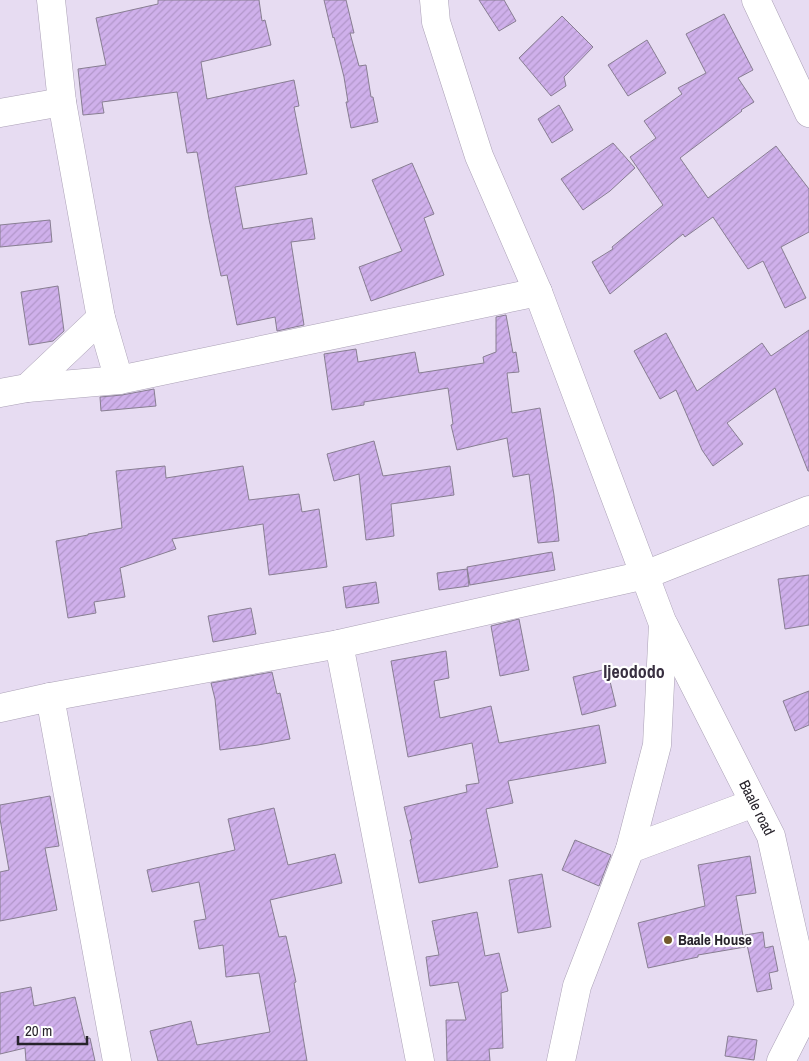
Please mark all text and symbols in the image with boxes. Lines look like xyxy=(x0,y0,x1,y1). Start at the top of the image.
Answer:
district label: Ijeododo xyxy=(603,659,665,684)
street label: Baale road xyxy=(734,776,780,839)
place label: Baale House xyxy=(678,929,752,950)
marker: Baale House xyxy=(662,934,674,946)
scale bar xyxy=(18,1014,86,1046)
text: 20 m xyxy=(25,1020,52,1041)

